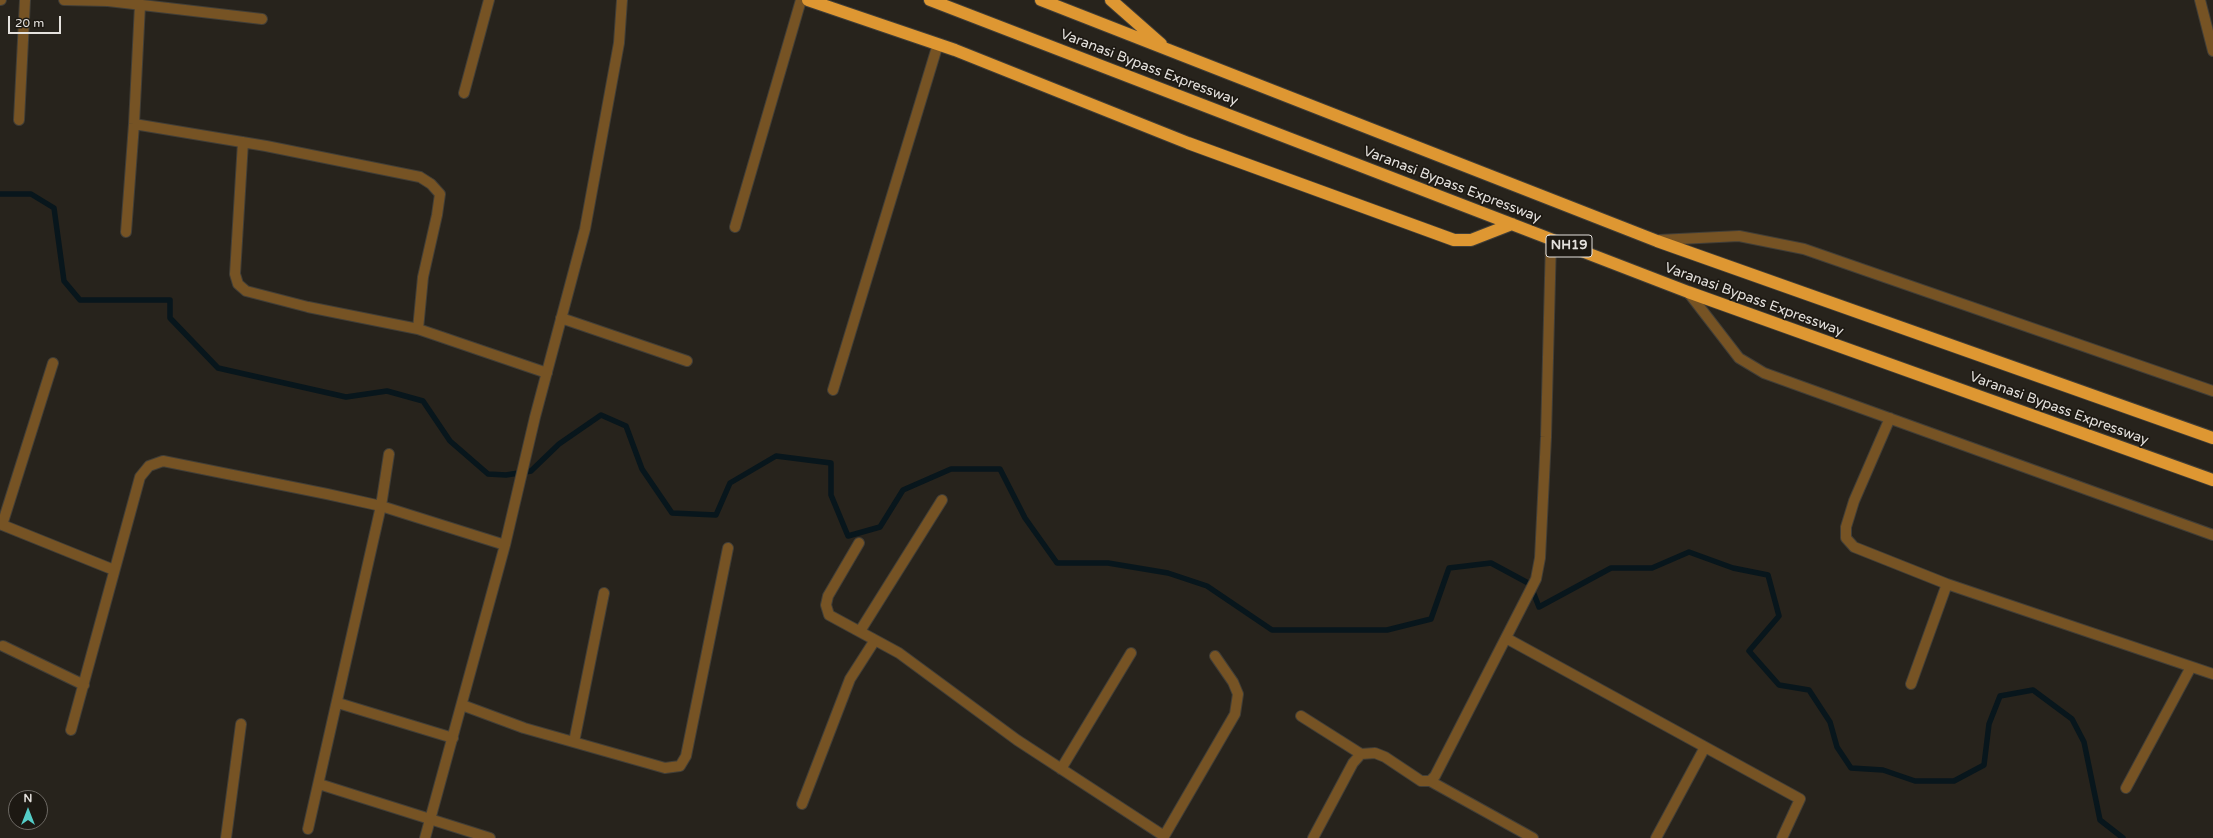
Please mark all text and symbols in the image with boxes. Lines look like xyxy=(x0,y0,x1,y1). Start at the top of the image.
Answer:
scale bar xyxy=(10,8,63,34)
text: 20 m xyxy=(15,16,44,30)
street label: Varanasi Bypass Expressway xyxy=(1058,26,1240,110)
street label: Varanasi Bypass Expressway xyxy=(1361,143,1543,227)
road number: NH19 xyxy=(1546,235,1592,257)
street label: Varanasi Bypass Expressway xyxy=(1662,260,1846,340)
street label: Varanasi Bypass Expressway xyxy=(1967,369,2151,449)
north arrow xyxy=(8,790,48,830)
text: N xyxy=(24,792,32,805)

